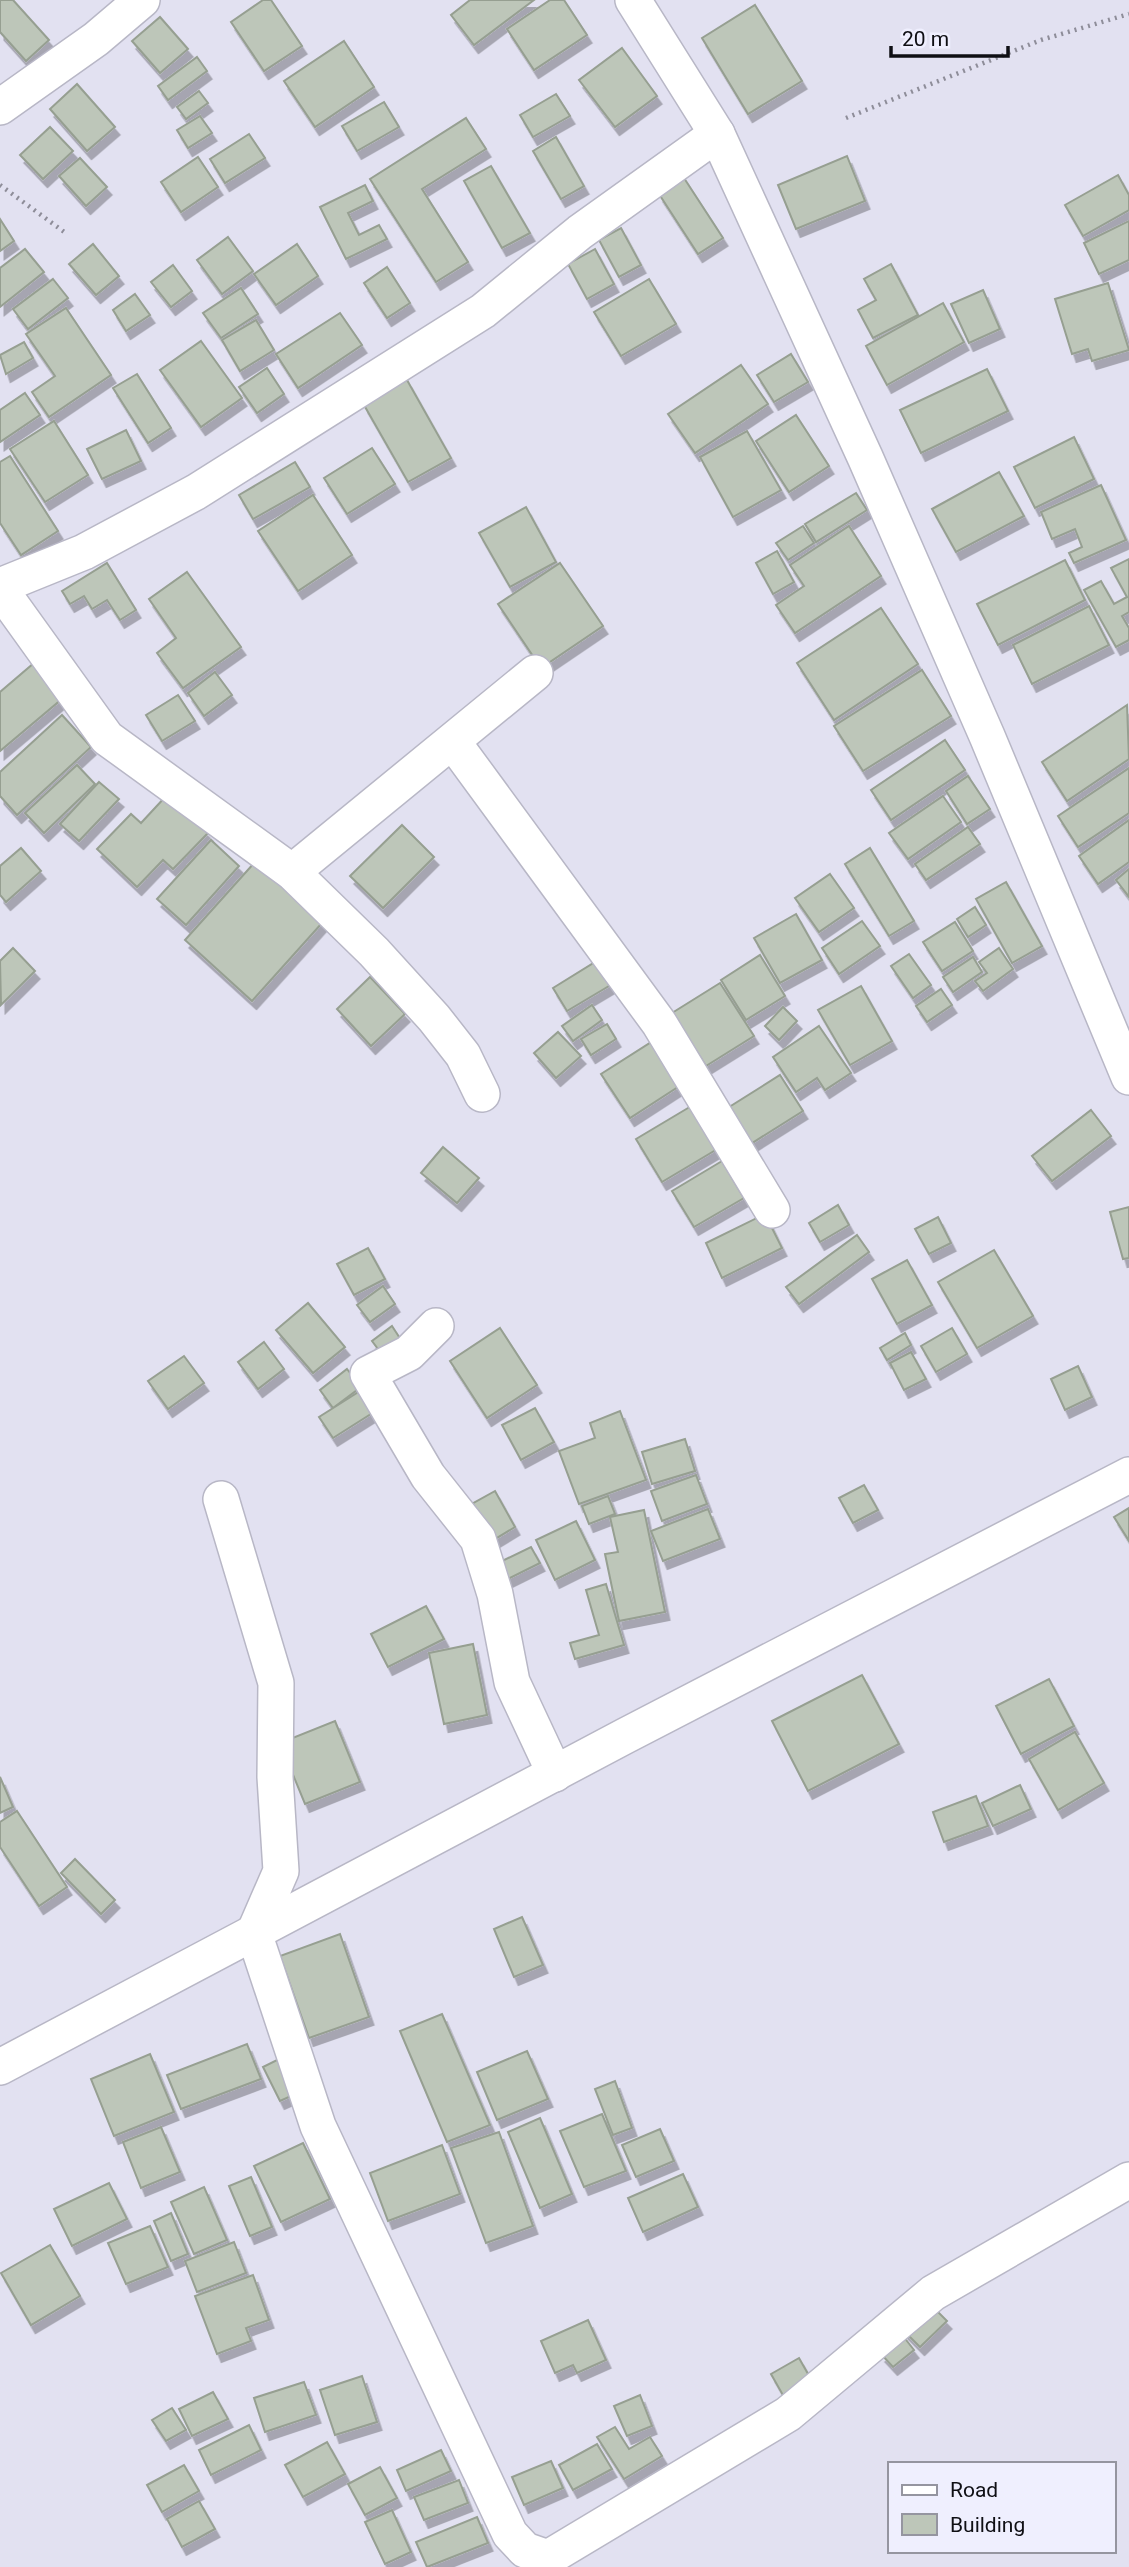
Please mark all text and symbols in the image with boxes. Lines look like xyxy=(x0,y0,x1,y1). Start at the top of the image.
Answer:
scale bar xyxy=(891,14,1008,58)
text: 20 m xyxy=(902,27,949,51)
legend xyxy=(888,2462,1115,2553)
text: Road xyxy=(950,2478,998,2502)
text: Building xyxy=(950,2513,1025,2537)

